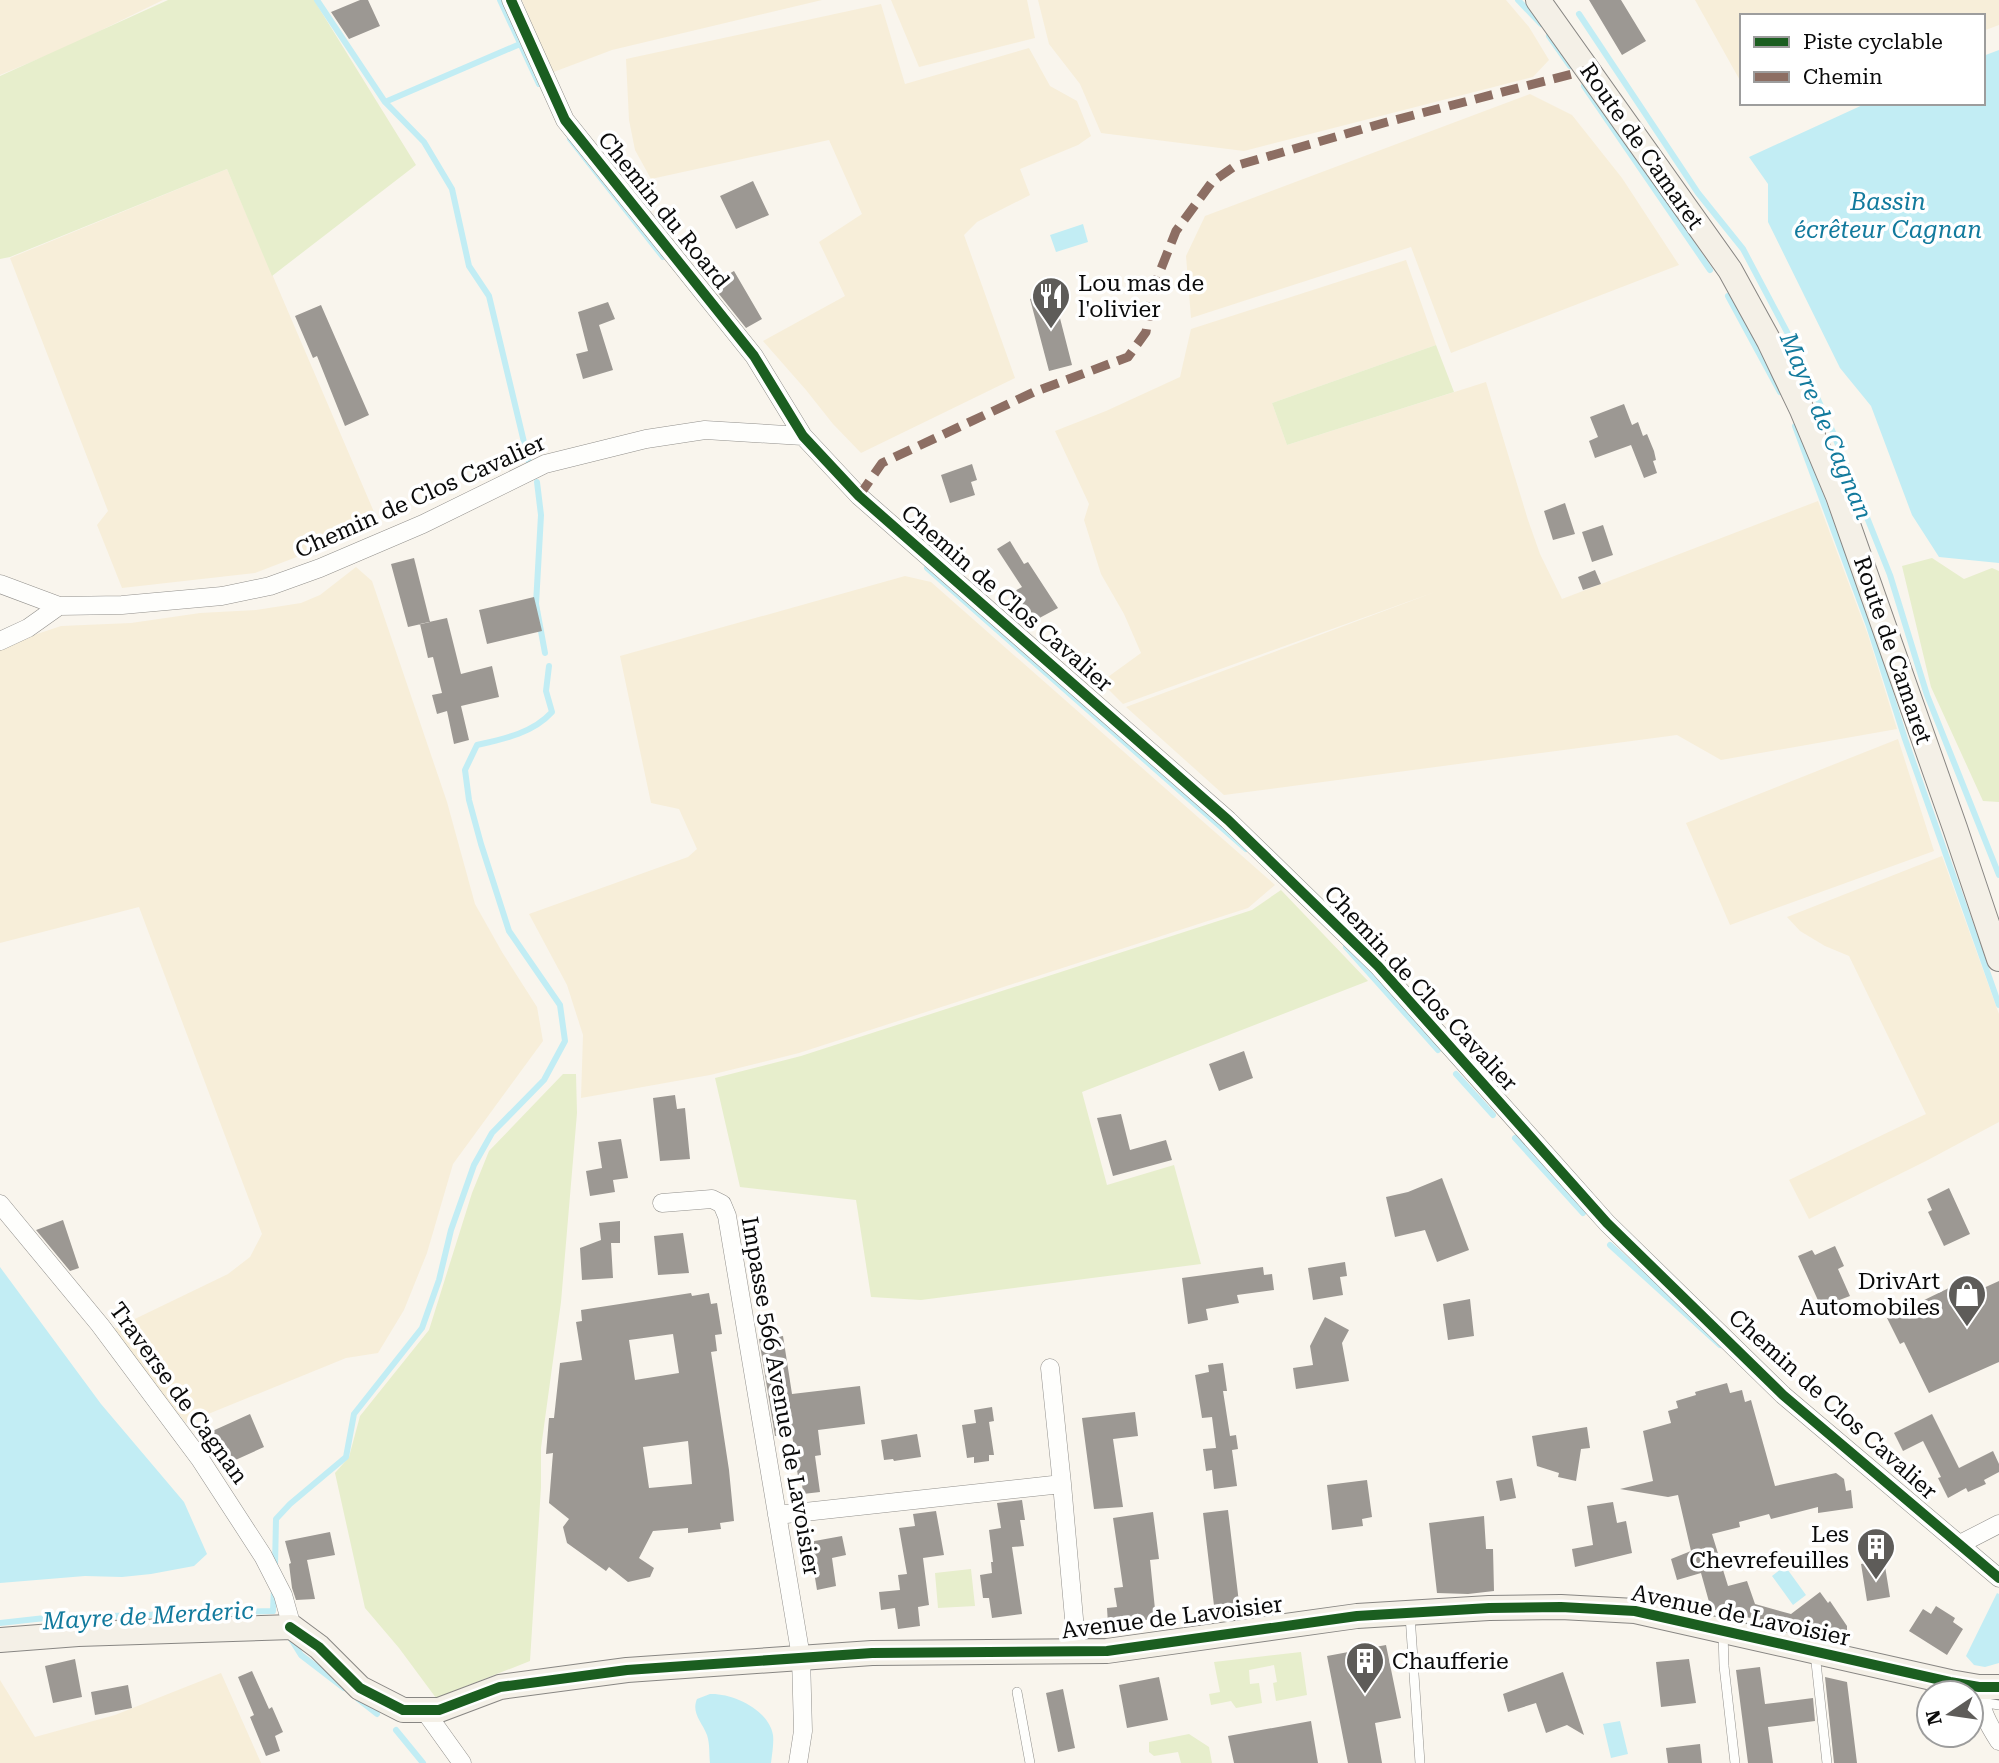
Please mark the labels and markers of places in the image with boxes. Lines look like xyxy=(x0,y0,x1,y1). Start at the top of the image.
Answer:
place label: Lou mas de l'olivier xyxy=(1078,270,1204,323)
restaurant icon: Lou mas de l'olivier xyxy=(1030,275,1072,330)
place label: DrivArt Automobiles xyxy=(1799,1268,1940,1321)
shop icon: DrivArt Automobiles xyxy=(1946,1273,1988,1328)
place label: Les Chevrefeuilles xyxy=(1689,1521,1849,1574)
building icon: Les Chevrefeuilles xyxy=(1855,1526,1897,1581)
building icon: Chaufferie xyxy=(1344,1640,1386,1695)
place label: Chaufferie xyxy=(1392,1648,1509,1675)

